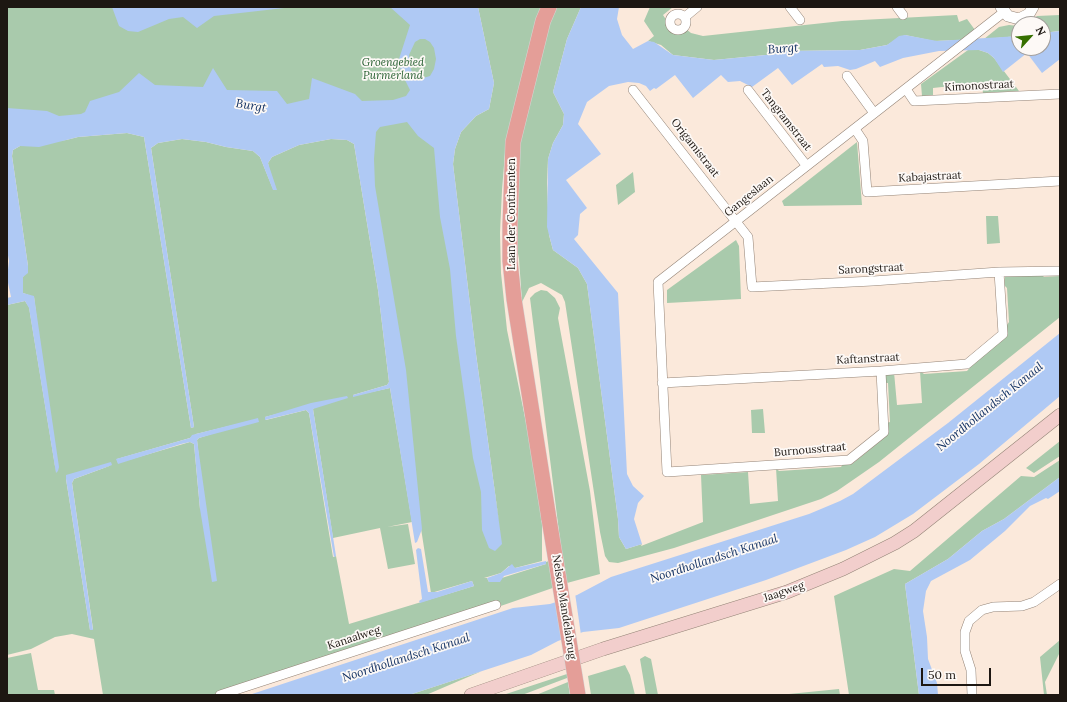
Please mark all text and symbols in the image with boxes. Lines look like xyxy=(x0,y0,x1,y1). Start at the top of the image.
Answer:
north arrow xyxy=(1011,16,1051,56)
text: N xyxy=(1033,24,1049,38)
water label: Burgt xyxy=(767,41,799,57)
park label: Groengebied Purmerland xyxy=(362,56,424,82)
street label: Kimonostraat xyxy=(944,78,1014,94)
street label: Tangramstraat xyxy=(758,86,814,154)
water label: Burgt xyxy=(235,96,267,116)
street label: Origamistraat xyxy=(668,116,722,180)
street label: Laan der Continenten xyxy=(505,158,519,270)
street label: Kabajastraat xyxy=(898,169,962,185)
street label: Gangeslaan xyxy=(722,172,776,220)
street label: Sarongstraat xyxy=(838,261,904,277)
street label: Kaftanstraat xyxy=(836,351,900,367)
water label: Noordhollandsch Kanaal xyxy=(934,360,1046,454)
street label: Burnousstraat xyxy=(773,440,847,460)
water label: Noordhollandsch Kanaal xyxy=(648,532,780,586)
street label: Nelson Mandelabrug xyxy=(549,554,579,660)
street label: Jaagweg xyxy=(762,579,806,605)
street label: Kanaalweg xyxy=(326,623,382,653)
water label: Noordhollandsch Kanaal xyxy=(340,631,472,685)
scale bar xyxy=(923,660,993,686)
text: 50 m xyxy=(928,667,956,682)

